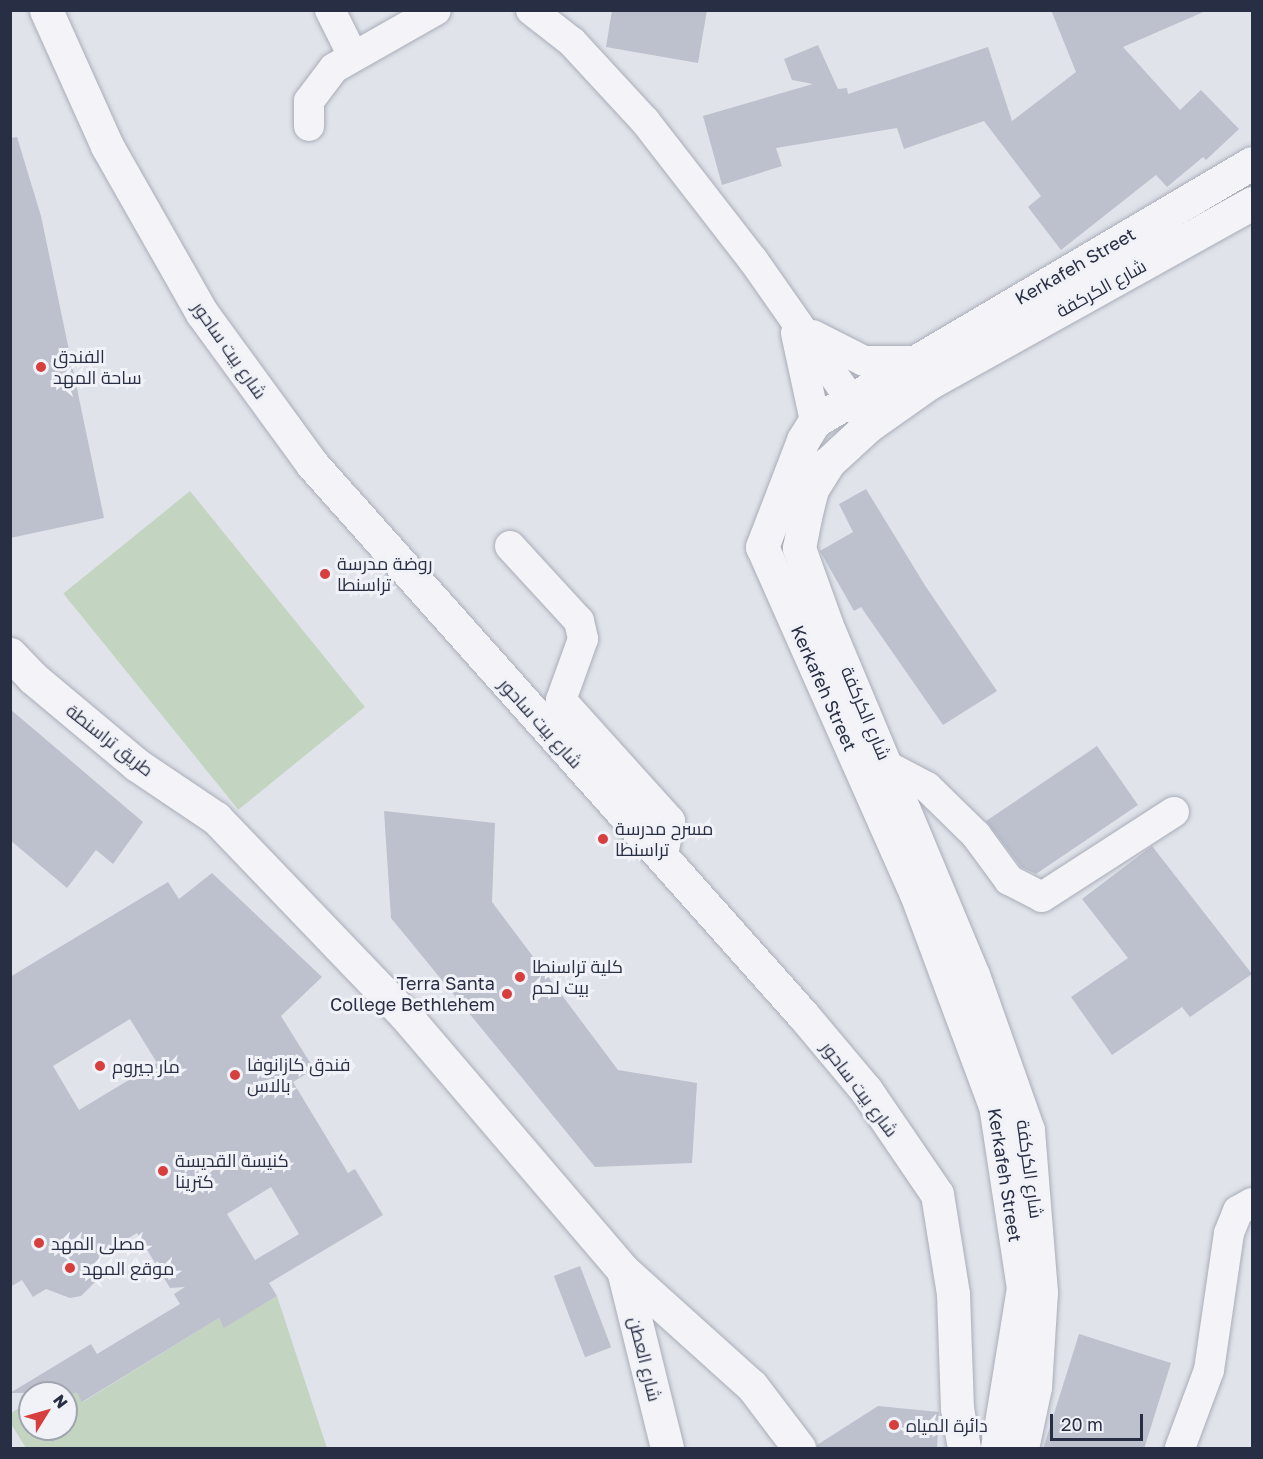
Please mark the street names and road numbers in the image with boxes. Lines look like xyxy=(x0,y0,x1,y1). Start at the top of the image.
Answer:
street label: Kerkafeh Street xyxy=(1011,223,1139,309)
street label: شارع الكركفة xyxy=(1052,254,1150,322)
street label: شارع بيت ساحور xyxy=(188,297,272,403)
street label: Kerkafeh Street xyxy=(787,622,861,754)
street label: شارع الكركفة xyxy=(837,663,895,763)
street label: شارع بيت ساحور xyxy=(495,673,587,773)
street label: طريق تراسنطة xyxy=(62,699,158,781)
street label: شارع بيت ساحور xyxy=(817,1037,903,1141)
street label: Kerkafeh Street xyxy=(984,1106,1026,1244)
street label: شارع الكركفة xyxy=(1012,1118,1048,1220)
street label: شارع العطن xyxy=(624,1314,666,1404)

